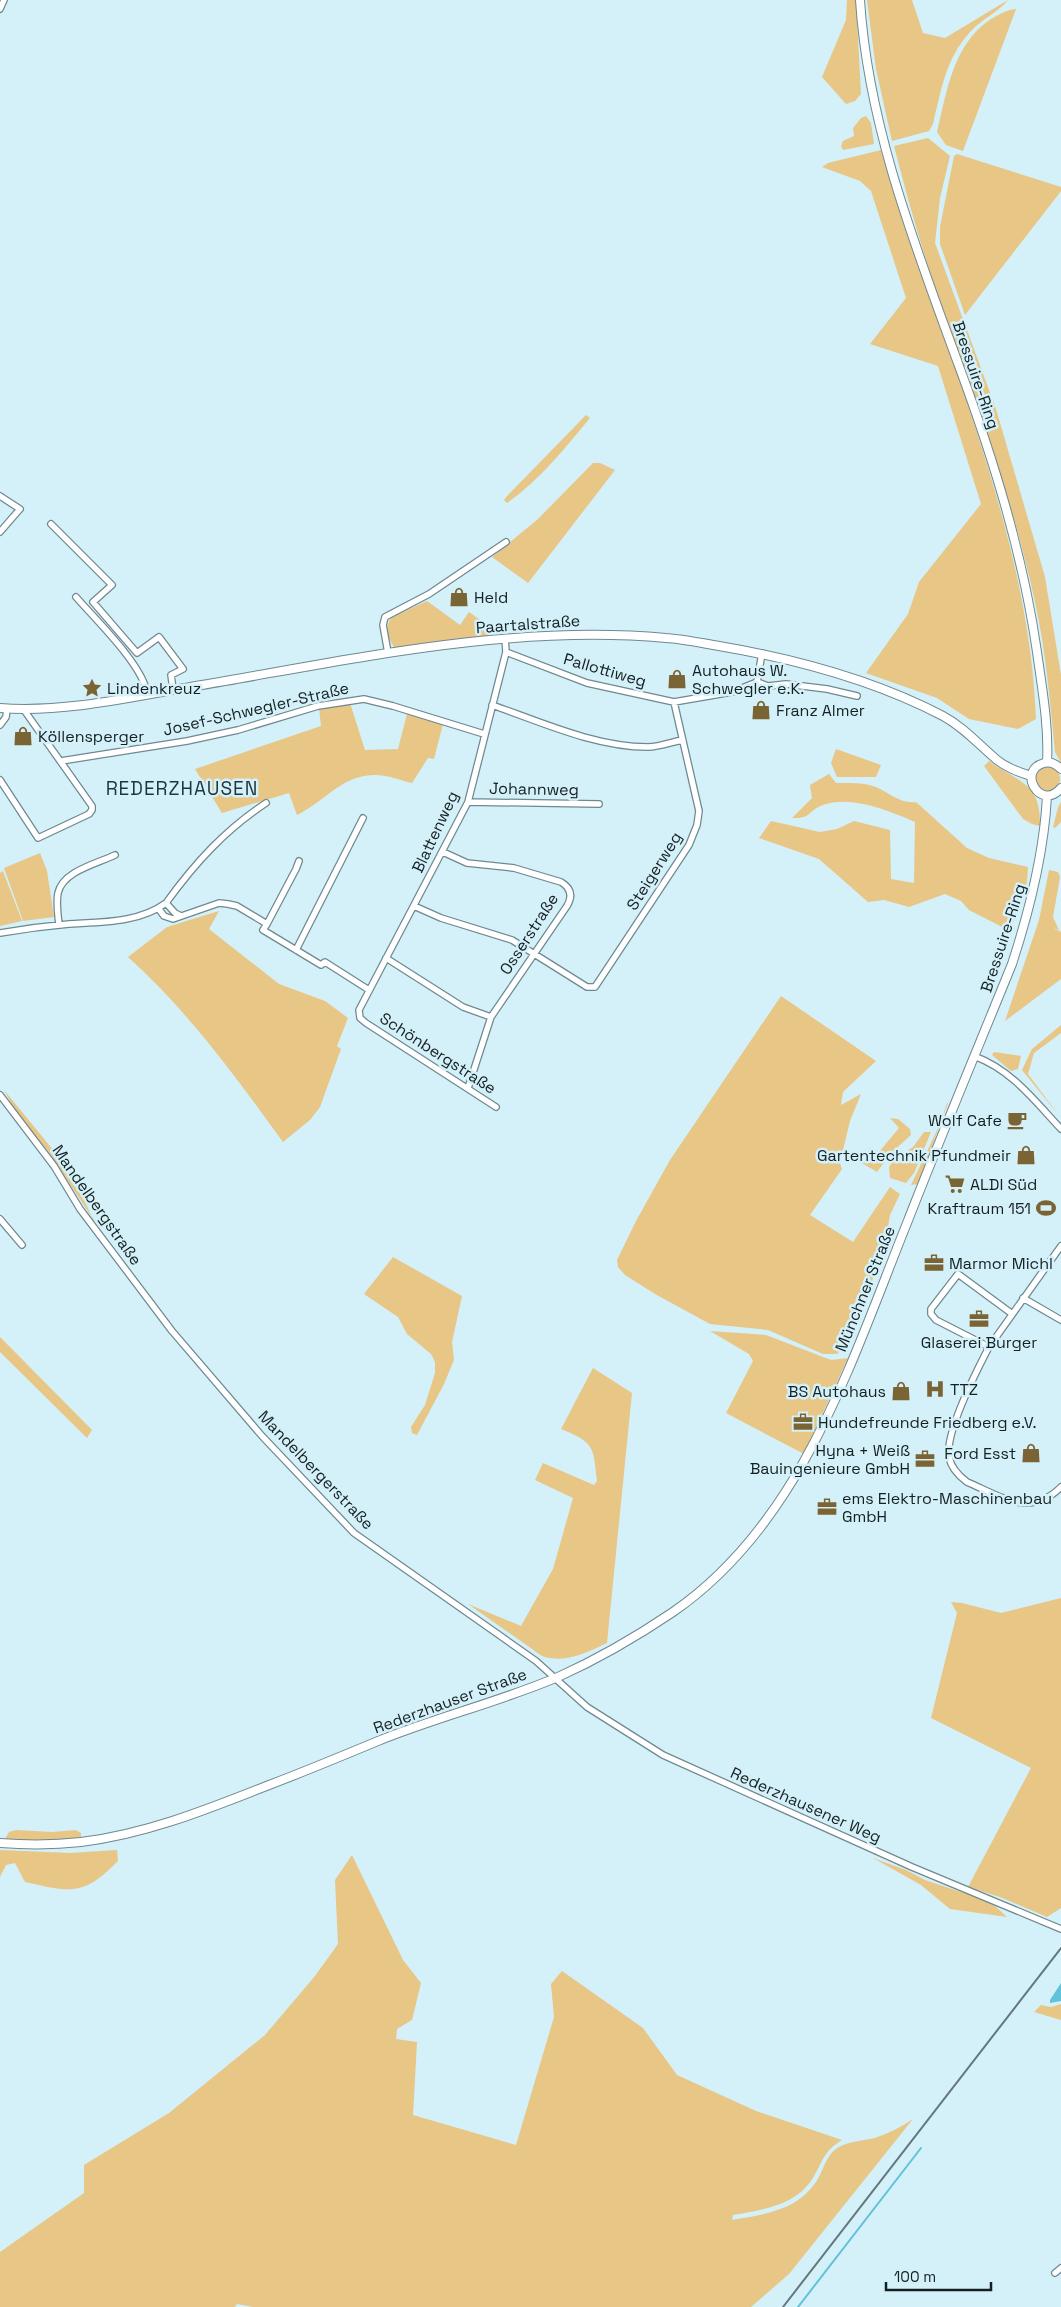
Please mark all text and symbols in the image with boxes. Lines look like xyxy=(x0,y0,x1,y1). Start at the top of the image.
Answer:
street label: Bressuire-Ring xyxy=(948,318,1004,432)
shop icon: Held xyxy=(448,586,470,608)
place label: Held xyxy=(474,587,508,608)
street label: Paartalstraße xyxy=(475,610,581,638)
street label: Pallottiweg xyxy=(561,648,649,692)
place label: Autohaus W. Schwegler e.K. xyxy=(692,660,804,699)
shop icon: Autohaus W. Schwegler e.K. xyxy=(666,668,688,690)
place icon: Lindenkreuz xyxy=(81,677,103,699)
street label: Josef-Schwegler-Straße xyxy=(161,677,351,741)
place label: Lindenkreuz xyxy=(107,678,201,699)
shop icon: Franz Almer xyxy=(750,699,772,721)
place label: Franz Almer xyxy=(776,700,865,721)
shop icon: Köllensperger xyxy=(12,725,34,747)
place label: Köllensperger xyxy=(38,726,144,747)
district label: REDERZHAUSEN xyxy=(106,776,258,801)
street label: Johannweg xyxy=(489,778,579,800)
street label: Blattenweg xyxy=(407,788,463,876)
street label: Steigerweg xyxy=(622,828,686,914)
street label: Bressuire-Ring xyxy=(976,881,1030,995)
street label: Osserstraße xyxy=(495,889,563,979)
street label: Schönbergstraße xyxy=(376,1007,500,1099)
cafe icon: Wolf Cafe xyxy=(1006,1109,1028,1131)
place label: Wolf Cafe xyxy=(928,1110,1002,1131)
street label: Mandelbergstraße xyxy=(48,1141,146,1269)
shop icon: Gartentechnik Pfundmeir xyxy=(1015,1144,1037,1166)
place label: Gartentechnik Pfundmeir xyxy=(817,1145,1011,1166)
supermarket icon: ALDI Süd xyxy=(944,1173,966,1195)
place label: ALDI Süd xyxy=(970,1174,1037,1195)
sports icon: Kraftraum 151 xyxy=(1035,1197,1057,1219)
place label: Kraftraum 151 xyxy=(927,1198,1031,1219)
street label: Münchner Straße xyxy=(830,1223,900,1355)
office icon: Marmor Michl xyxy=(923,1252,945,1274)
place label: Marmor Michl xyxy=(949,1253,1053,1274)
office icon: Glaserei Burger xyxy=(968,1308,990,1330)
place label: Glaserei Burger xyxy=(921,1332,1037,1353)
hospital icon: TTZ xyxy=(924,1378,946,1400)
place label: TTZ xyxy=(950,1379,978,1400)
shop icon: BS Autohaus xyxy=(890,1380,912,1402)
place label: BS Autohaus xyxy=(788,1381,886,1402)
street label: Mandelbergerstraße xyxy=(254,1406,378,1534)
office icon: Hundefreunde Friedberg e.V. xyxy=(792,1411,814,1433)
place label: Hundefreunde Friedberg e.V. xyxy=(818,1412,1037,1433)
place label: Hyna + Weiß Bauingenieure GmbH xyxy=(750,1440,910,1479)
shop icon: Ford Esst xyxy=(1020,1442,1042,1464)
place label: Ford Esst xyxy=(944,1443,1016,1464)
office icon: Hyna + Weiß Bauingenieure GmbH xyxy=(914,1448,936,1470)
place label: ems Elektro-Maschinenbau GmbH xyxy=(842,1488,1052,1527)
office icon: ems Elektro-Maschinenbau GmbH xyxy=(816,1496,838,1518)
street label: Rederzhauser Straße xyxy=(370,1663,530,1739)
street label: Rederzhausener Weg xyxy=(727,1762,885,1848)
scale bar xyxy=(886,2260,991,2292)
text: 100 m xyxy=(894,2267,936,2286)

